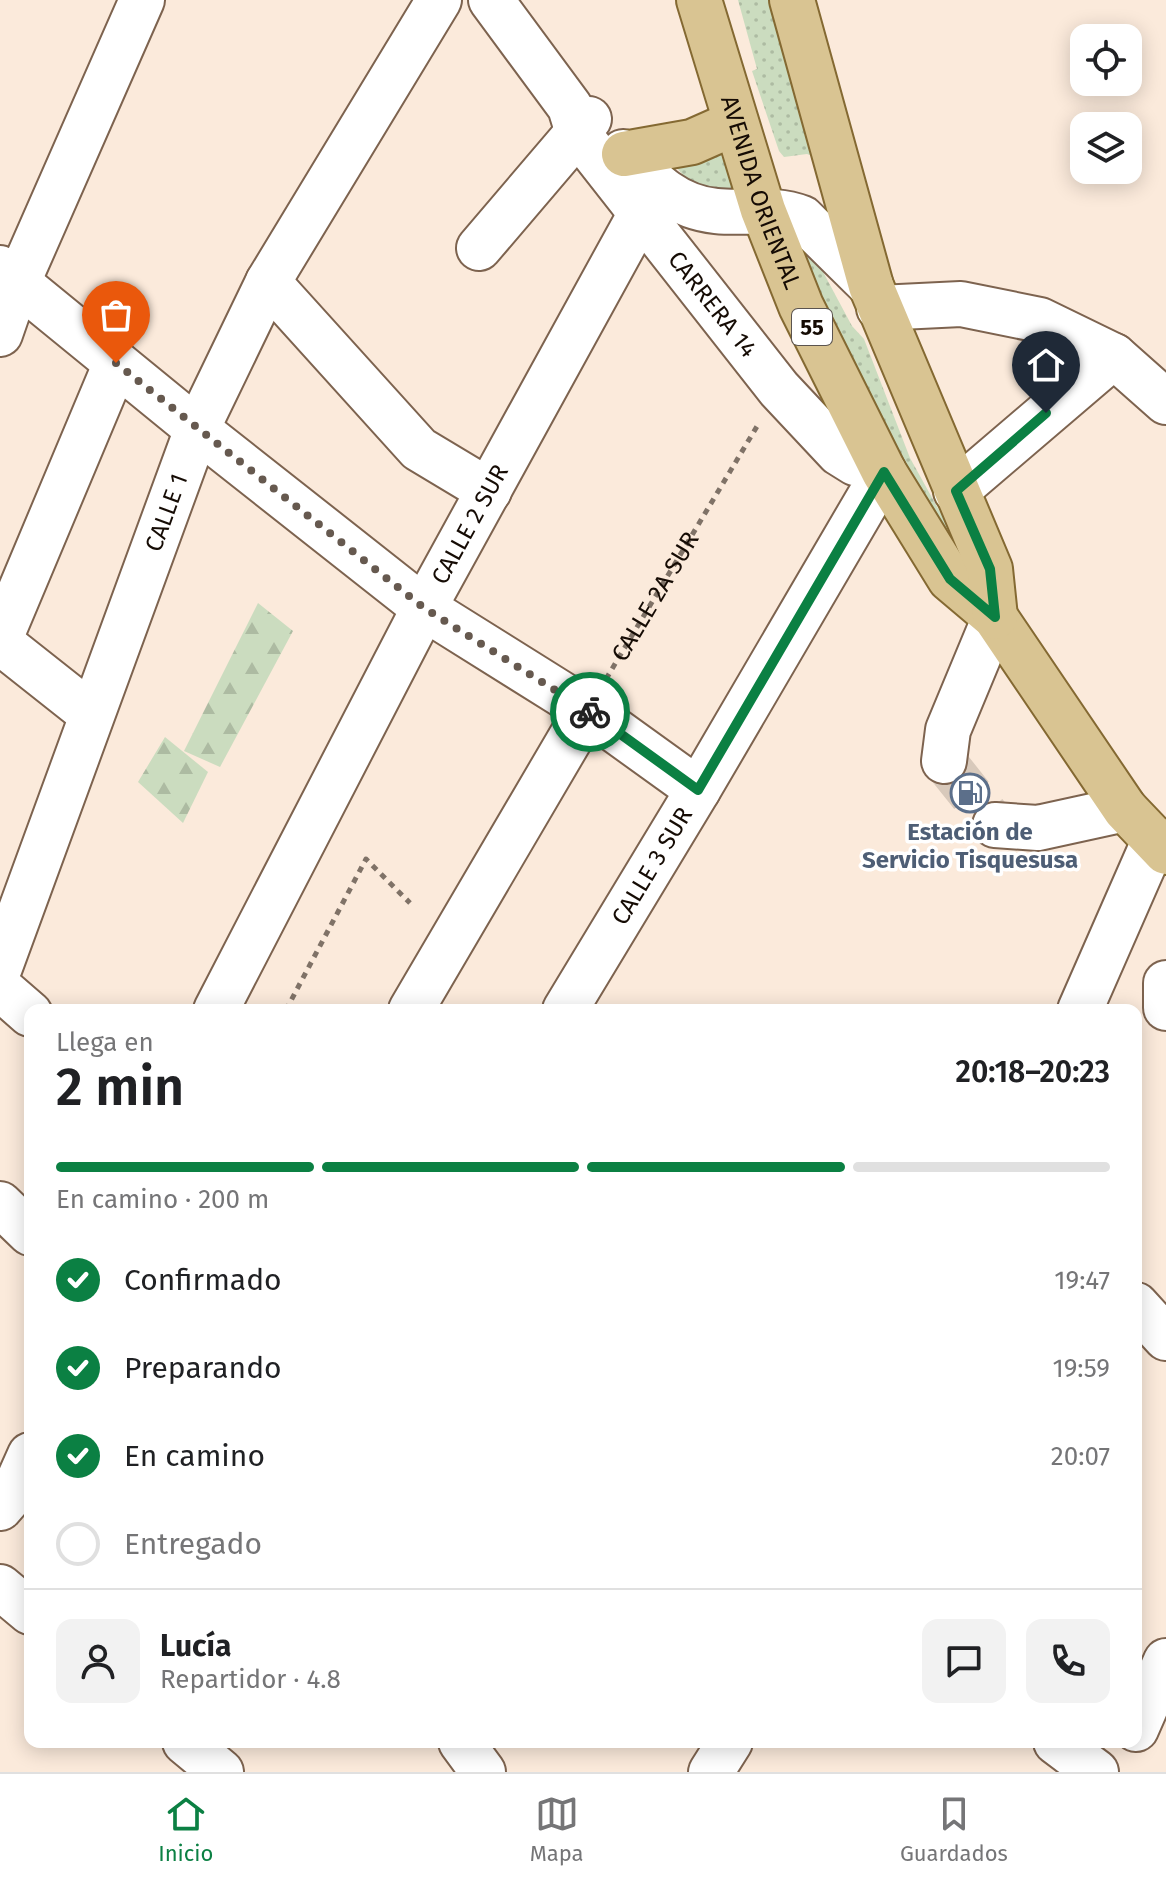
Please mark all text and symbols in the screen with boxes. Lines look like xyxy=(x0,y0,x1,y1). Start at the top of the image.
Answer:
map controls xyxy=(1070,24,1142,184)
button: locate xyxy=(1070,24,1142,96)
street label: AVENIDA ORIENTAL xyxy=(715,92,807,293)
button: layers xyxy=(1070,112,1142,184)
street label: CARRERA 14 xyxy=(662,246,763,363)
pin xyxy=(82,281,150,363)
icon: bag xyxy=(94,293,138,337)
road number: 55 xyxy=(792,309,832,345)
pin xyxy=(1012,331,1080,413)
icon: home xyxy=(1024,343,1068,387)
street label: CALLE 2 SUR xyxy=(426,460,514,589)
street label: CALLE 1 xyxy=(139,470,193,555)
street label: CALLE 2A SUR xyxy=(606,527,705,666)
courier xyxy=(550,672,630,752)
icon: bike xyxy=(568,690,612,734)
fuel station icon: Estación de Servicio Tisquesusa xyxy=(949,772,991,814)
street label: CALLE 3 SUR xyxy=(606,802,698,930)
place label: Estación de Servicio Tisquesusa xyxy=(862,818,1078,874)
text: Llega en xyxy=(56,1027,154,1058)
text: 20:18–20:23 xyxy=(956,1054,1110,1090)
text: 2 min xyxy=(56,1056,184,1119)
text: En camino · 200 m xyxy=(56,1184,269,1215)
icon: check xyxy=(56,1258,100,1302)
text: Confirmado xyxy=(124,1262,282,1298)
text: 19:47 xyxy=(1054,1265,1110,1296)
icon: check xyxy=(56,1346,100,1390)
text: Preparando xyxy=(124,1350,282,1386)
text: 19:59 xyxy=(1052,1353,1110,1384)
icon: check xyxy=(56,1434,100,1478)
text: En camino xyxy=(124,1438,265,1474)
text: 20:07 xyxy=(1051,1441,1110,1472)
text: Entregado xyxy=(124,1526,262,1562)
button: person xyxy=(56,1619,140,1703)
button: chat xyxy=(922,1619,1006,1703)
button: phone xyxy=(1026,1619,1110,1703)
text: Lucía xyxy=(160,1628,231,1664)
text: Repartidor · 4.8 xyxy=(160,1664,341,1695)
tab: Inicio xyxy=(158,1792,213,1867)
tab: Mapa xyxy=(530,1792,584,1867)
tab: Guardados xyxy=(900,1792,1008,1867)

